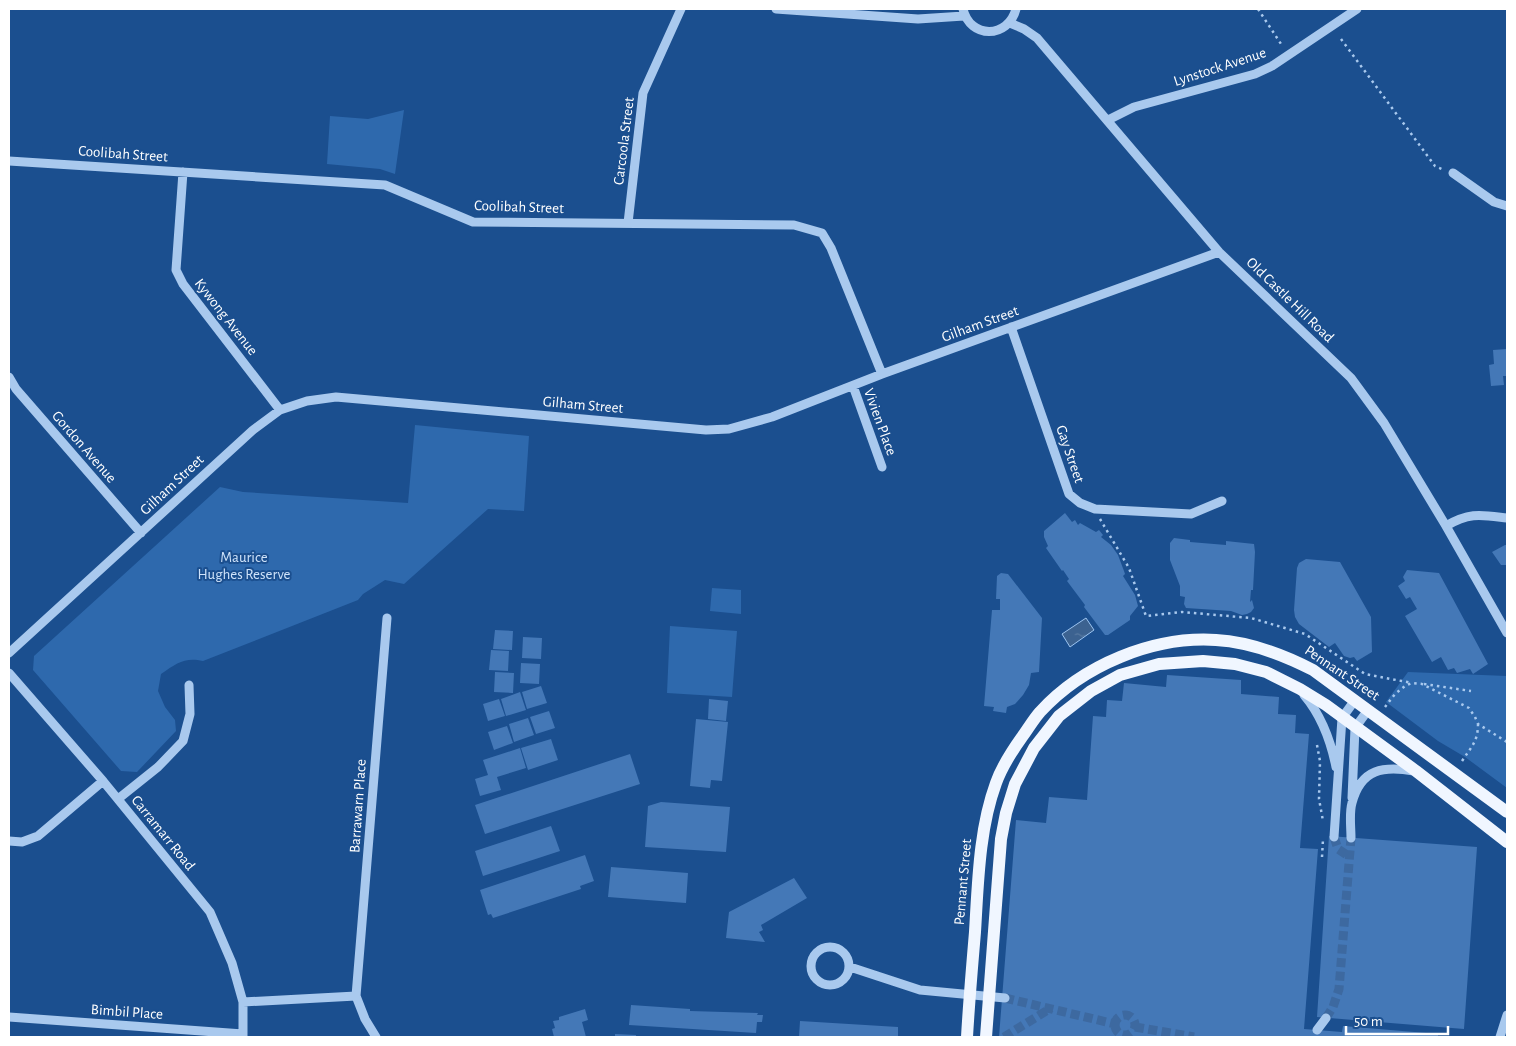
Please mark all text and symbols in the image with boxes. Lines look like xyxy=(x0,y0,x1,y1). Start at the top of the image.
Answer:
street label: Lynstock Avenue xyxy=(1172,45,1268,89)
street label: Carcoola Street xyxy=(611,96,637,186)
street label: Coolibah Street xyxy=(78,143,169,165)
street label: Coolibah Street xyxy=(474,198,564,216)
street label: Old Castle Hill Road xyxy=(1243,255,1337,346)
street label: Kywong Avenue xyxy=(192,276,260,358)
street label: Gilham Street xyxy=(940,303,1021,345)
street label: Vivien Place xyxy=(861,386,899,458)
street label: Gilham Street xyxy=(542,394,624,416)
street label: Gordon Avenue xyxy=(49,408,119,486)
street label: Gay Street xyxy=(1053,423,1087,485)
street label: Gilham Street xyxy=(137,452,207,518)
park label: Maurice Hughes Reserve xyxy=(197,550,291,582)
street label: Pennant Street xyxy=(1302,643,1382,704)
street label: Barrawarn Place xyxy=(347,759,369,853)
street label: Carramarr Road xyxy=(128,793,198,874)
street label: Pennant Street xyxy=(952,838,974,926)
street label: Bimbil Place xyxy=(90,1002,164,1022)
scale bar xyxy=(1346,1004,1448,1036)
text: 50 m xyxy=(1354,1014,1383,1029)

